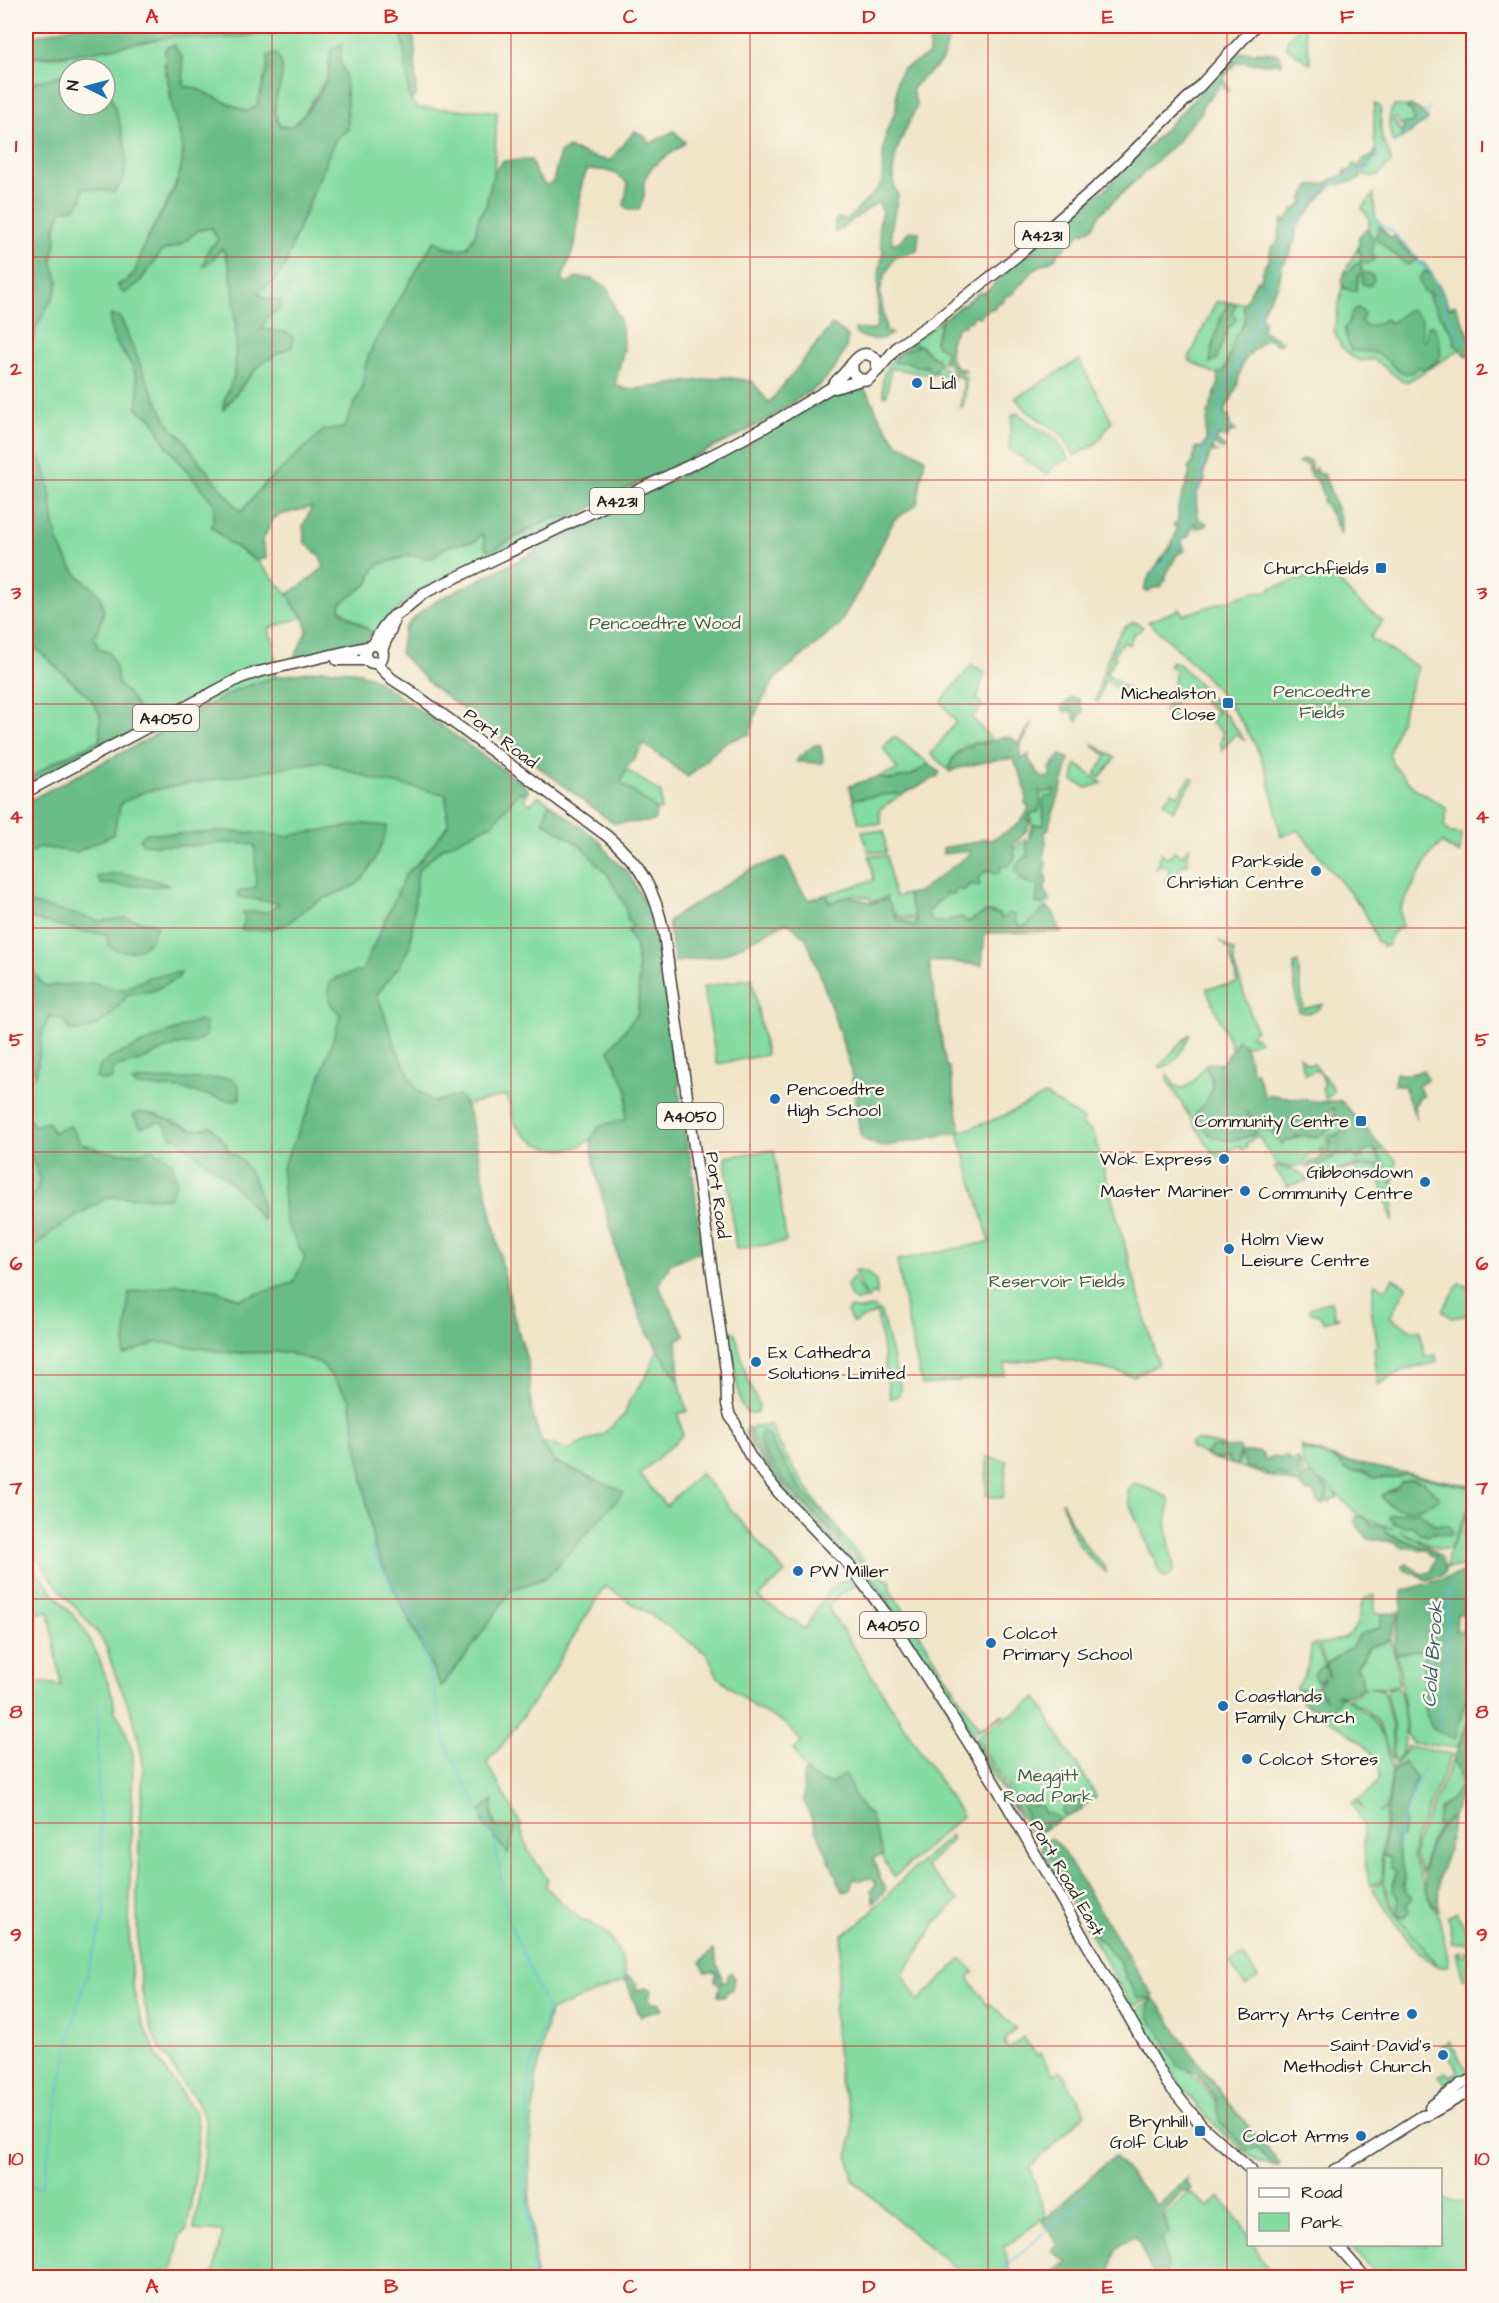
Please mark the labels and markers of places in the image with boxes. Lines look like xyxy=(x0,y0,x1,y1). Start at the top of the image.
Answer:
place label: Lidl xyxy=(929,371,956,396)
marker: Lidl xyxy=(910,376,924,390)
place label: Churchfields xyxy=(1264,556,1369,581)
marker: Churchfields xyxy=(1374,561,1388,575)
place label: Michealston Close xyxy=(1121,681,1216,727)
marker: Michealston Close xyxy=(1221,696,1235,710)
place label: Parkside Christian Centre xyxy=(1167,849,1304,895)
marker: Parkside Christian Centre xyxy=(1309,864,1323,878)
place label: Pencoedtre High School xyxy=(787,1077,885,1124)
marker: Pencoedtre High School xyxy=(768,1092,782,1106)
place label: Community Centre xyxy=(1194,1109,1349,1135)
marker: Community Centre xyxy=(1354,1114,1368,1128)
place label: Wok Express xyxy=(1100,1147,1212,1172)
marker: Wok Express xyxy=(1217,1152,1231,1166)
place label: Gibbonsdown Community Centre xyxy=(1258,1160,1413,1207)
marker: Gibbonsdown Community Centre xyxy=(1418,1175,1432,1189)
place label: Master Mariner xyxy=(1100,1179,1233,1204)
marker: Master Mariner xyxy=(1238,1184,1252,1198)
place label: Holm View Leisure Centre xyxy=(1241,1227,1370,1273)
marker: Holm View Leisure Centre xyxy=(1222,1242,1236,1256)
place label: Ex Cathedra Solutions Limited xyxy=(768,1340,905,1386)
marker: Ex Cathedra Solutions Limited xyxy=(749,1355,763,1369)
place label: PW Miller xyxy=(810,1559,889,1584)
marker: PW Miller xyxy=(791,1564,805,1578)
place label: Colcot Primary School xyxy=(1003,1621,1132,1668)
marker: Colcot Primary School xyxy=(984,1636,998,1650)
place label: Coastlands Family Church xyxy=(1235,1684,1354,1731)
marker: Coastlands Family Church xyxy=(1216,1699,1230,1713)
place label: Colcot Stores xyxy=(1259,1747,1378,1772)
marker: Colcot Stores xyxy=(1240,1752,1254,1766)
place label: Barry Arts Centre xyxy=(1238,2002,1400,2028)
marker: Barry Arts Centre xyxy=(1405,2007,1419,2021)
place label: Saint David's Methodist Church xyxy=(1284,2033,1431,2079)
marker: Saint David's Methodist Church xyxy=(1436,2048,1450,2062)
place label: Brynhill Golf Club xyxy=(1110,2109,1188,2155)
marker: Brynhill Golf Club xyxy=(1193,2124,1207,2138)
place label: Colcot Arms xyxy=(1243,2124,1349,2149)
marker: Colcot Arms xyxy=(1354,2129,1368,2143)

